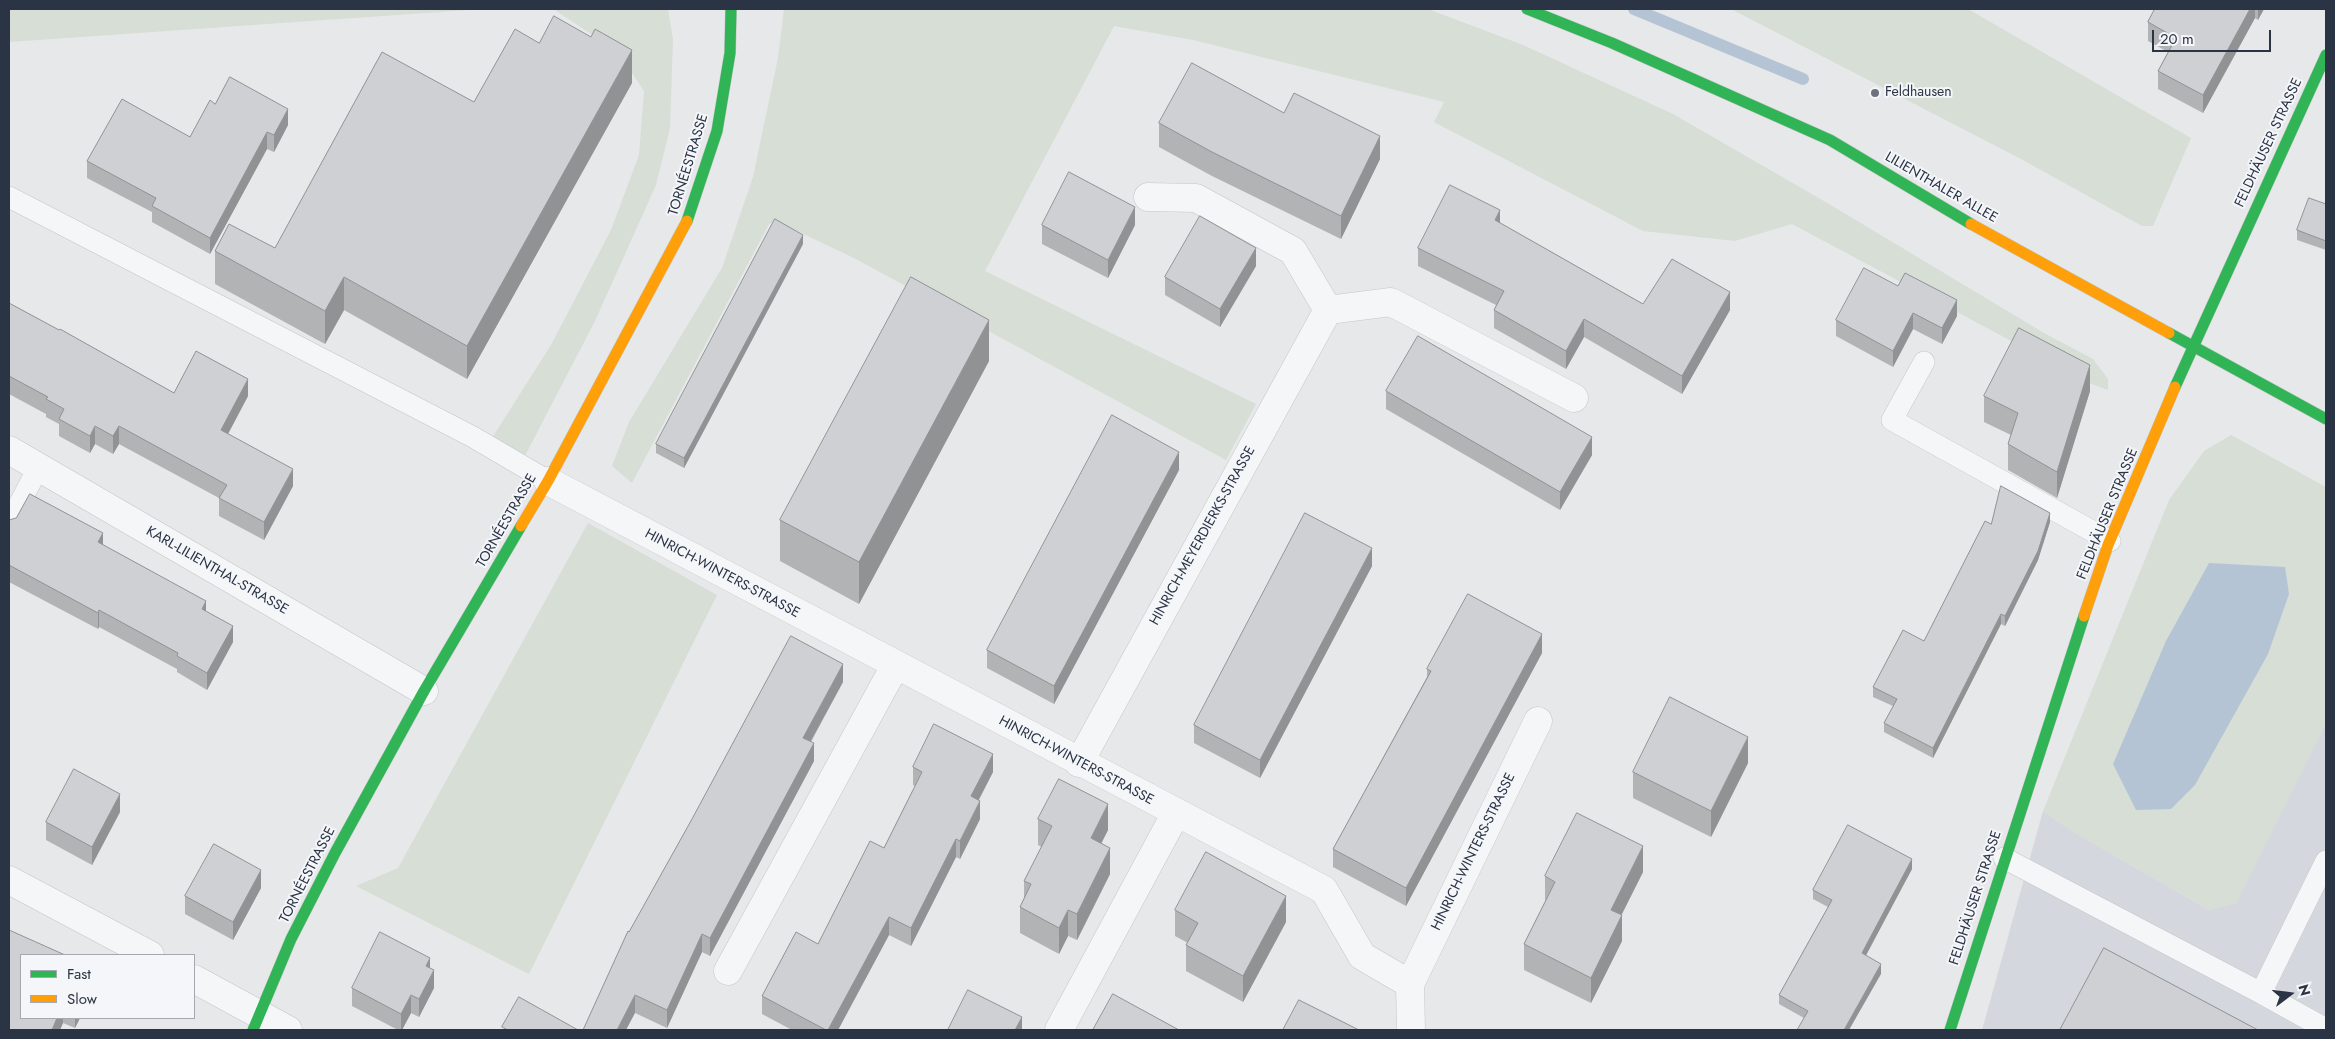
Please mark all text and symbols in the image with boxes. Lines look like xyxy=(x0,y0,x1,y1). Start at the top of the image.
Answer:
scale bar xyxy=(2155,20,2274,52)
text: 20 m xyxy=(2160,28,2194,50)
street label: FELDHÄUSER STRASSE xyxy=(2232,76,2306,210)
place label: Feldhausen xyxy=(1885,85,1952,101)
marker: Feldhausen xyxy=(1869,87,1881,99)
street label: TORNÉESTRASSE xyxy=(666,112,712,218)
street label: LILIENTHALER ALLEE xyxy=(1882,149,2000,227)
street label: HINRICH-MEYERDIERKS-STRASSE xyxy=(1147,444,1259,628)
street label: FELDHÄUSER STRASSE xyxy=(2074,446,2142,582)
street label: TORNÉESTRASSE xyxy=(473,471,541,571)
street label: KARL-LILIENTHAL-STRASSE xyxy=(143,523,291,619)
street label: HINRICH-WINTERS-STRASSE xyxy=(642,526,802,622)
street label: HINRICH-WINTERS-STRASSE xyxy=(996,713,1156,809)
street label: HINRICH-WINTERS-STRASSE xyxy=(1428,770,1520,934)
street label: TORNÉESTRASSE xyxy=(277,824,339,926)
street label: FELDHÄUSER STRASSE xyxy=(1946,829,2006,967)
legend xyxy=(20,954,195,1019)
text: Fast xyxy=(67,963,91,985)
north arrow xyxy=(2265,969,2315,1019)
text: N xyxy=(2293,982,2316,998)
text: Slow xyxy=(67,988,97,1010)

